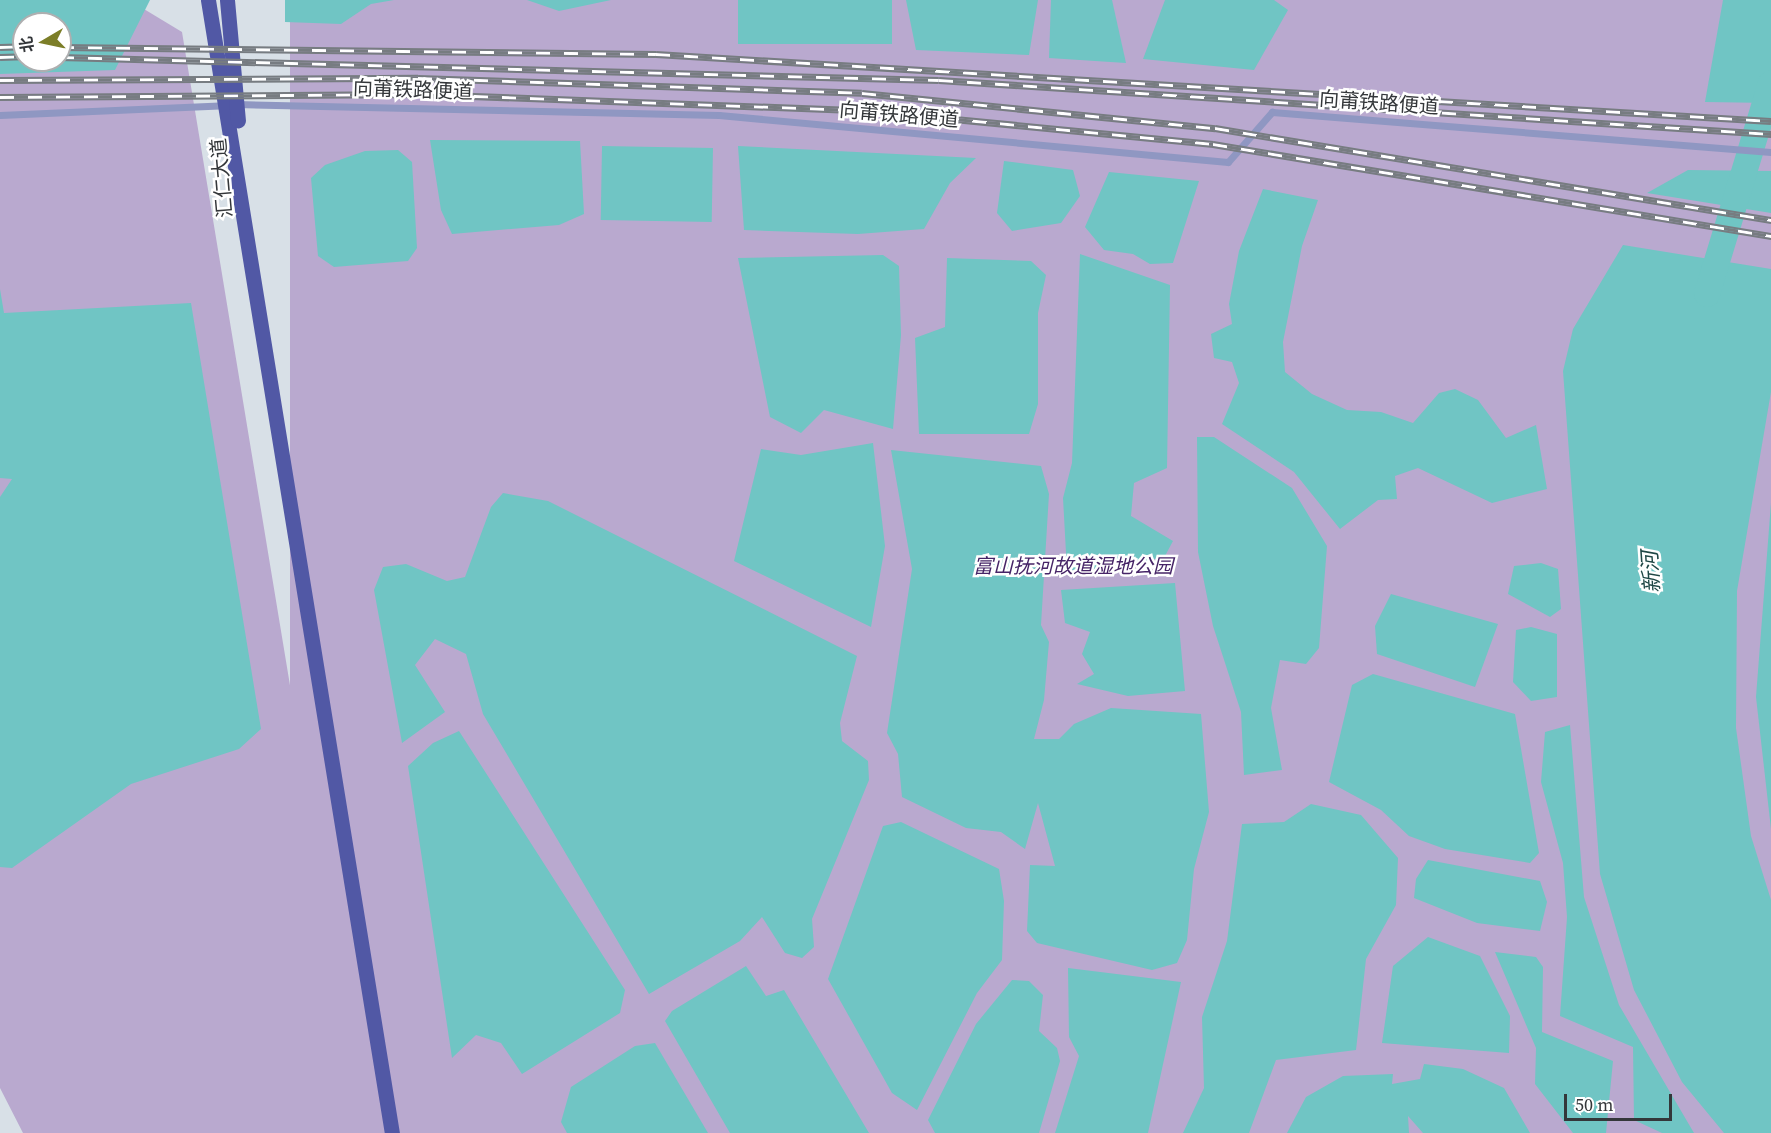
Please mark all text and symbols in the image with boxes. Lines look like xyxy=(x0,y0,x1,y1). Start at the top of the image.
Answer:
north arrow xyxy=(12,12,72,72)
text: 北 xyxy=(14,35,38,54)
street label: 向莆铁路便道 xyxy=(353,76,473,104)
street label: 向莆铁路便道 xyxy=(1318,87,1440,119)
street label: 向莆铁路便道 xyxy=(838,98,960,132)
street label: 汇仁大道 xyxy=(207,137,237,219)
water label: 新河 xyxy=(1637,550,1665,594)
park label: 富山抚河故道湿地公园 xyxy=(973,554,1173,578)
scale bar xyxy=(1567,1082,1675,1120)
text: 50 m xyxy=(1575,1092,1613,1117)

